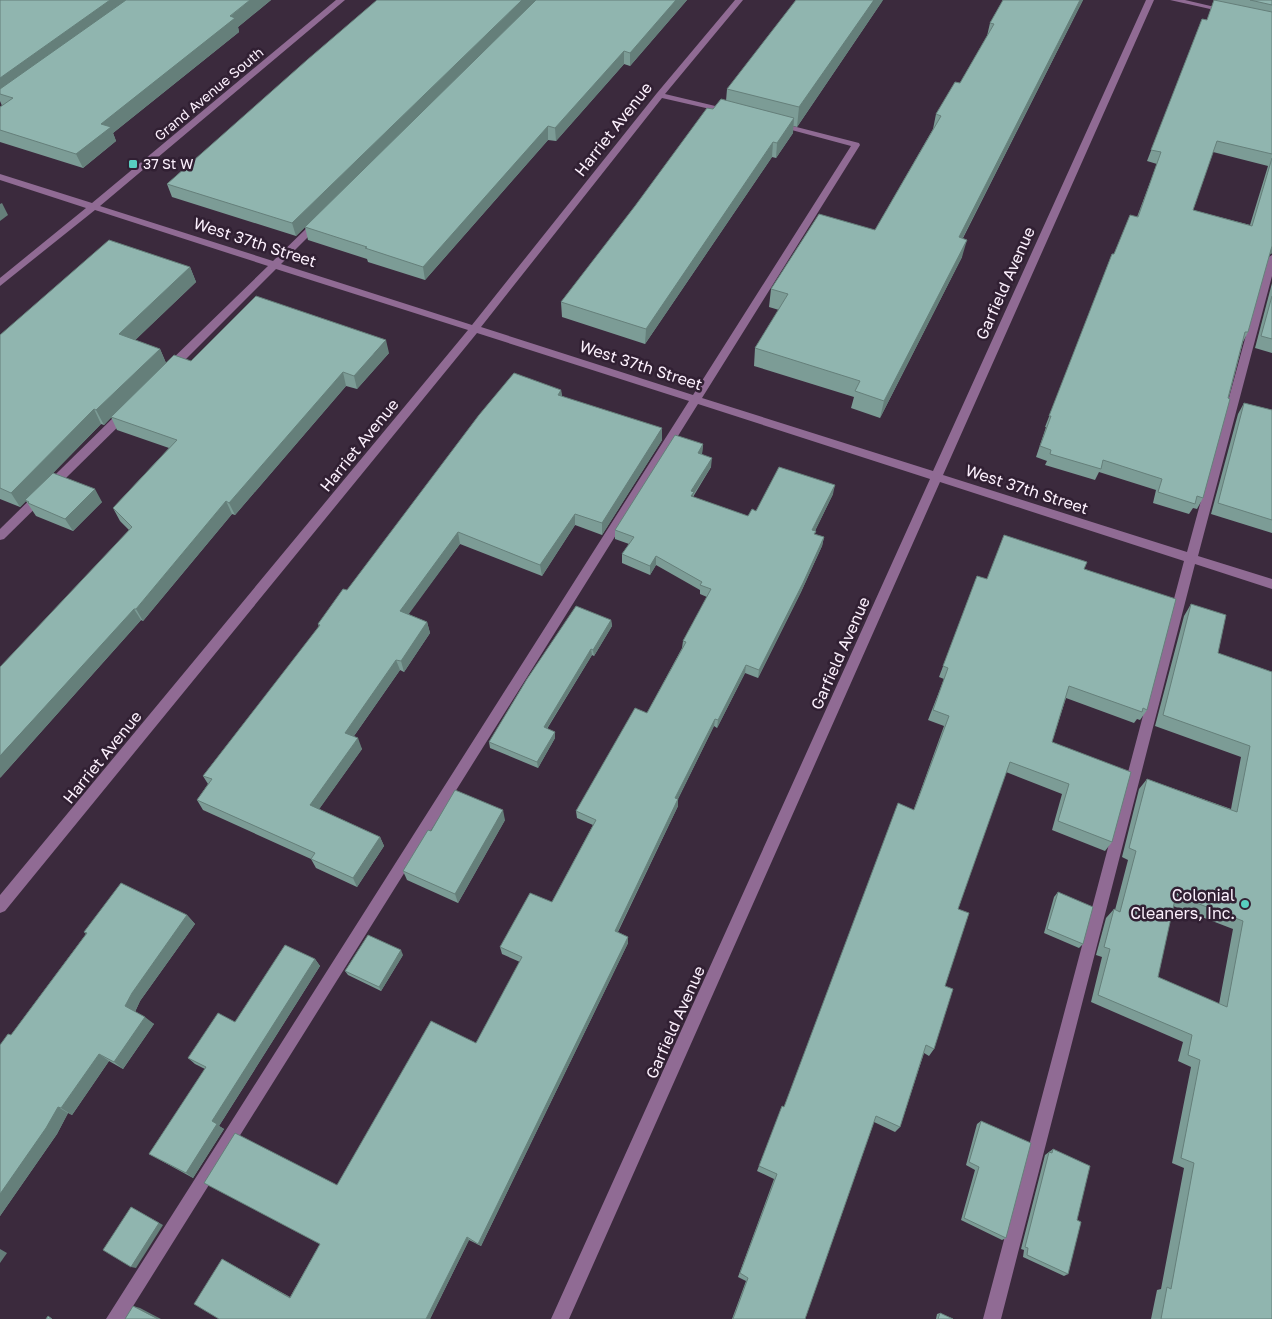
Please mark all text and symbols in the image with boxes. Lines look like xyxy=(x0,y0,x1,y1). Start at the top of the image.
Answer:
street label: Grand Avenue South xyxy=(151,43,267,144)
street label: Harriet Avenue xyxy=(570,78,656,180)
place label: 37 St W xyxy=(143,155,194,172)
marker: 37 St W xyxy=(127,158,139,170)
street label: West 37th Street xyxy=(191,213,319,271)
street label: Garfield Avenue xyxy=(971,223,1039,343)
street label: West 37th Street xyxy=(577,336,705,394)
street label: Harriet Avenue xyxy=(315,394,403,496)
street label: West 37th Street xyxy=(963,460,1091,518)
street label: Garfield Avenue xyxy=(806,593,874,713)
street label: Harriet Avenue xyxy=(58,706,146,808)
place label: Colonial Cleaners, Inc. xyxy=(1130,885,1235,923)
marker: Colonial Cleaners, Inc. xyxy=(1239,898,1251,910)
street label: Garfield Avenue xyxy=(641,962,709,1082)

